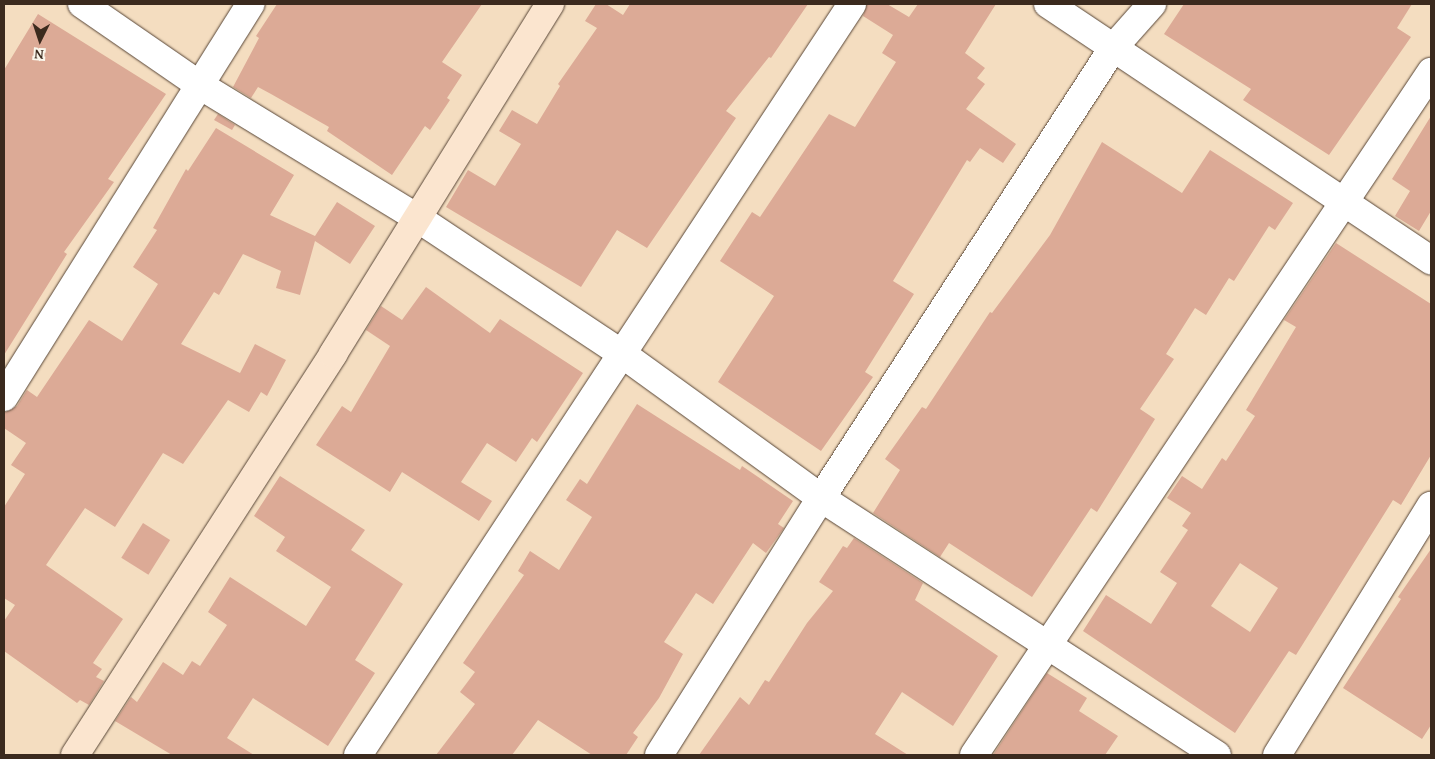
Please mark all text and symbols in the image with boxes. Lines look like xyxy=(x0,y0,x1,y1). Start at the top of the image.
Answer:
north arrow xyxy=(15,15,65,65)
text: N xyxy=(34,45,44,65)

